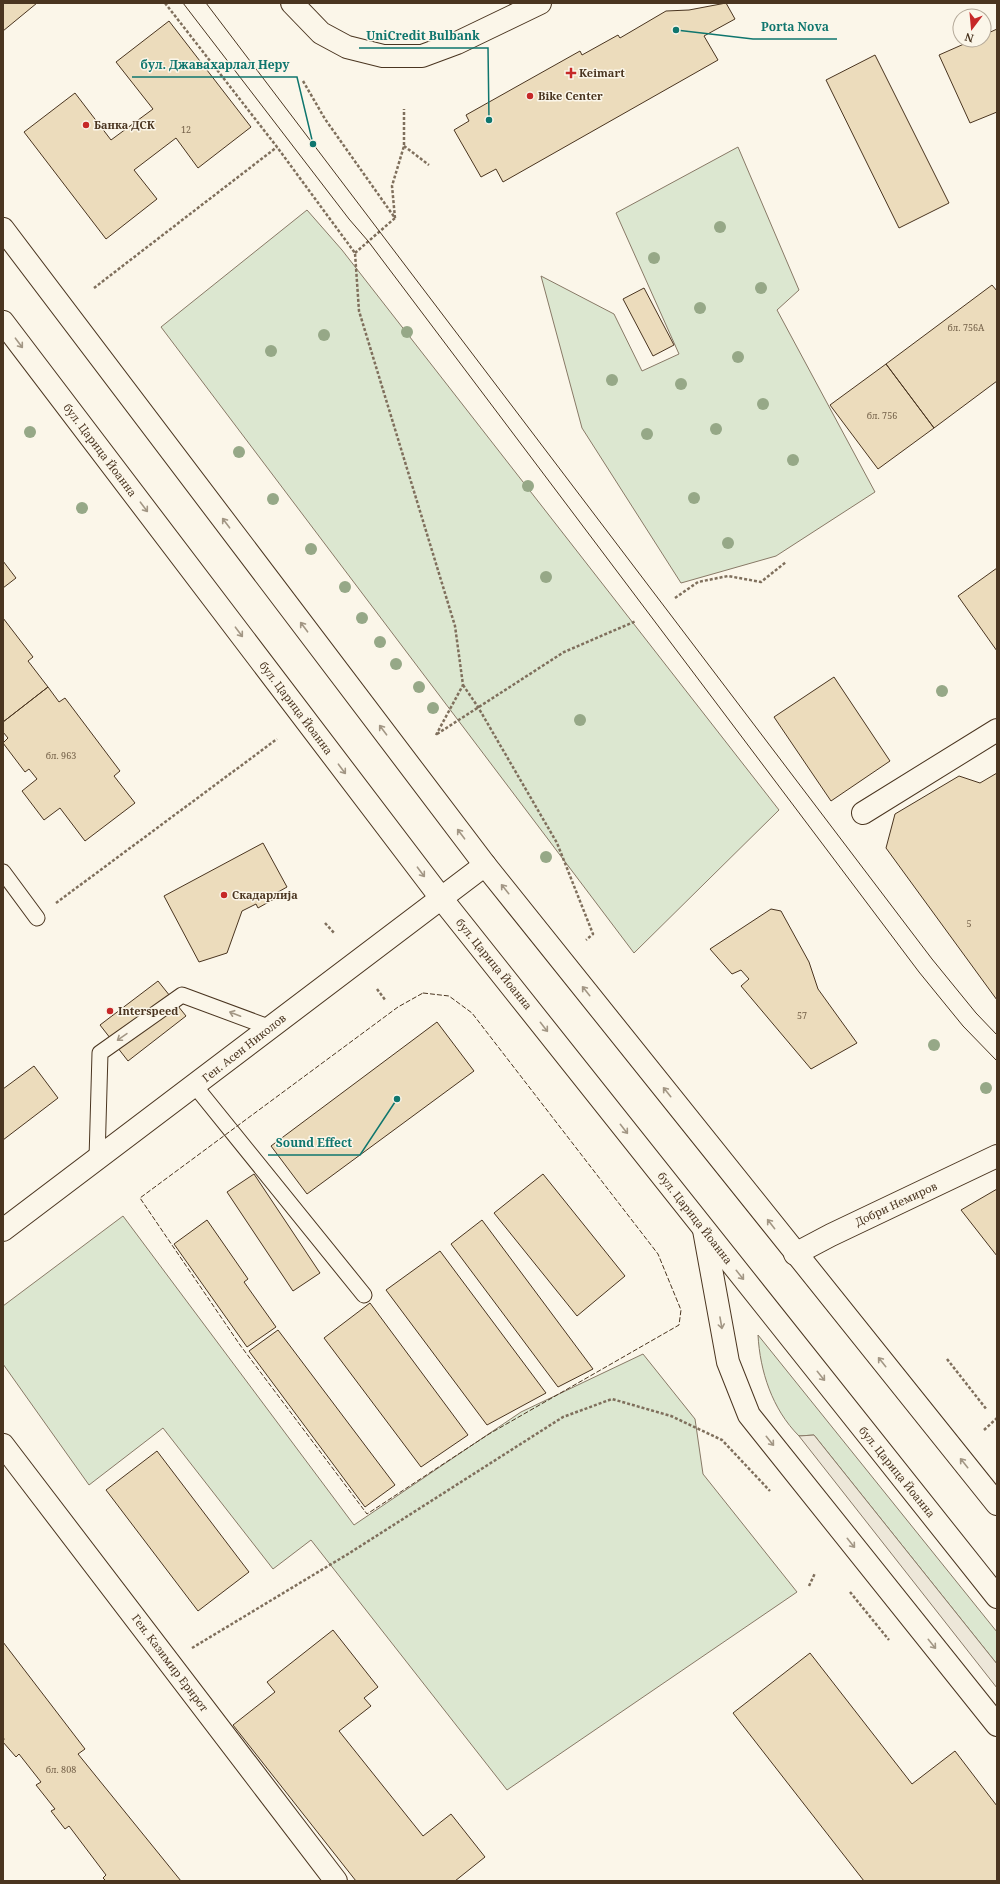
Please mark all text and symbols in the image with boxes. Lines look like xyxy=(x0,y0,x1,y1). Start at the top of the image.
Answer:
north arrow xyxy=(952,8,992,48)
callout: Porta Nova xyxy=(753,15,837,39)
text: Porta Nova xyxy=(761,18,829,35)
callout: UniCredit Bulbank xyxy=(359,24,488,48)
text: UniCredit Bulbank xyxy=(366,27,480,44)
text: N xyxy=(963,30,975,46)
callout: бул. Джавахарлал Неру xyxy=(132,53,297,77)
text: бул. Джавахарлал Неру xyxy=(140,56,290,73)
place label: Keimart xyxy=(579,65,625,80)
marker: Keimart xyxy=(566,68,576,78)
place label: Bike Center xyxy=(538,88,603,103)
marker: Bike Center xyxy=(525,91,535,101)
place label: Банка ДСК xyxy=(94,117,156,132)
marker: Банка ДСК xyxy=(81,120,91,130)
house number: 12 xyxy=(181,123,191,136)
house number: бл. 756А xyxy=(948,321,985,334)
one-way arrow xyxy=(15,338,23,349)
street label: бул. Царица Йоанна xyxy=(60,400,140,499)
house number: бл. 756 xyxy=(867,409,897,422)
one-way arrow xyxy=(140,502,148,513)
one-way arrow xyxy=(222,518,230,529)
one-way arrow xyxy=(300,621,309,632)
one-way arrow xyxy=(234,626,243,637)
street label: бул. Царица Йоанна xyxy=(256,658,336,757)
one-way arrow xyxy=(379,725,387,736)
house number: бл. 963 xyxy=(46,749,76,762)
one-way arrow xyxy=(338,763,347,774)
one-way arrow xyxy=(457,829,466,840)
one-way arrow xyxy=(417,867,425,878)
one-way arrow xyxy=(500,884,509,895)
place label: Скадарлиjа xyxy=(232,887,298,902)
marker: Скадарлиjа xyxy=(219,890,229,900)
street label: бул. Царица Йоанна xyxy=(453,915,536,1012)
house number: 5 xyxy=(966,917,972,930)
one-way arrow xyxy=(582,985,590,996)
place label: Interspeed xyxy=(118,1003,178,1018)
marker: Interspeed xyxy=(105,1006,115,1016)
one-way arrow xyxy=(229,1009,241,1017)
house number: 57 xyxy=(797,1009,807,1022)
street label: Ген. Асен Николов xyxy=(199,1010,289,1085)
one-way arrow xyxy=(539,1021,548,1032)
one-way arrow xyxy=(116,1033,127,1041)
one-way arrow xyxy=(663,1087,672,1098)
one-way arrow xyxy=(620,1123,629,1134)
callout: Sound Effect xyxy=(268,1131,360,1155)
text: Sound Effect xyxy=(276,1134,352,1151)
street label: бул. Царица Йоанна xyxy=(655,1168,736,1267)
street label: Добри Немиров xyxy=(852,1178,939,1229)
one-way arrow xyxy=(767,1218,776,1229)
one-way arrow xyxy=(736,1269,744,1280)
one-way arrow xyxy=(718,1316,726,1329)
one-way arrow xyxy=(878,1356,887,1367)
one-way arrow xyxy=(817,1371,825,1382)
street label: бул. Царица Йоанна xyxy=(856,1423,939,1520)
one-way arrow xyxy=(766,1436,774,1447)
one-way arrow xyxy=(959,1457,968,1468)
one-way arrow xyxy=(847,1537,855,1548)
street label: Ген. Казимир Ернрот xyxy=(129,1611,212,1715)
one-way arrow xyxy=(928,1639,937,1650)
house number: бл. 808 xyxy=(46,1763,76,1776)

